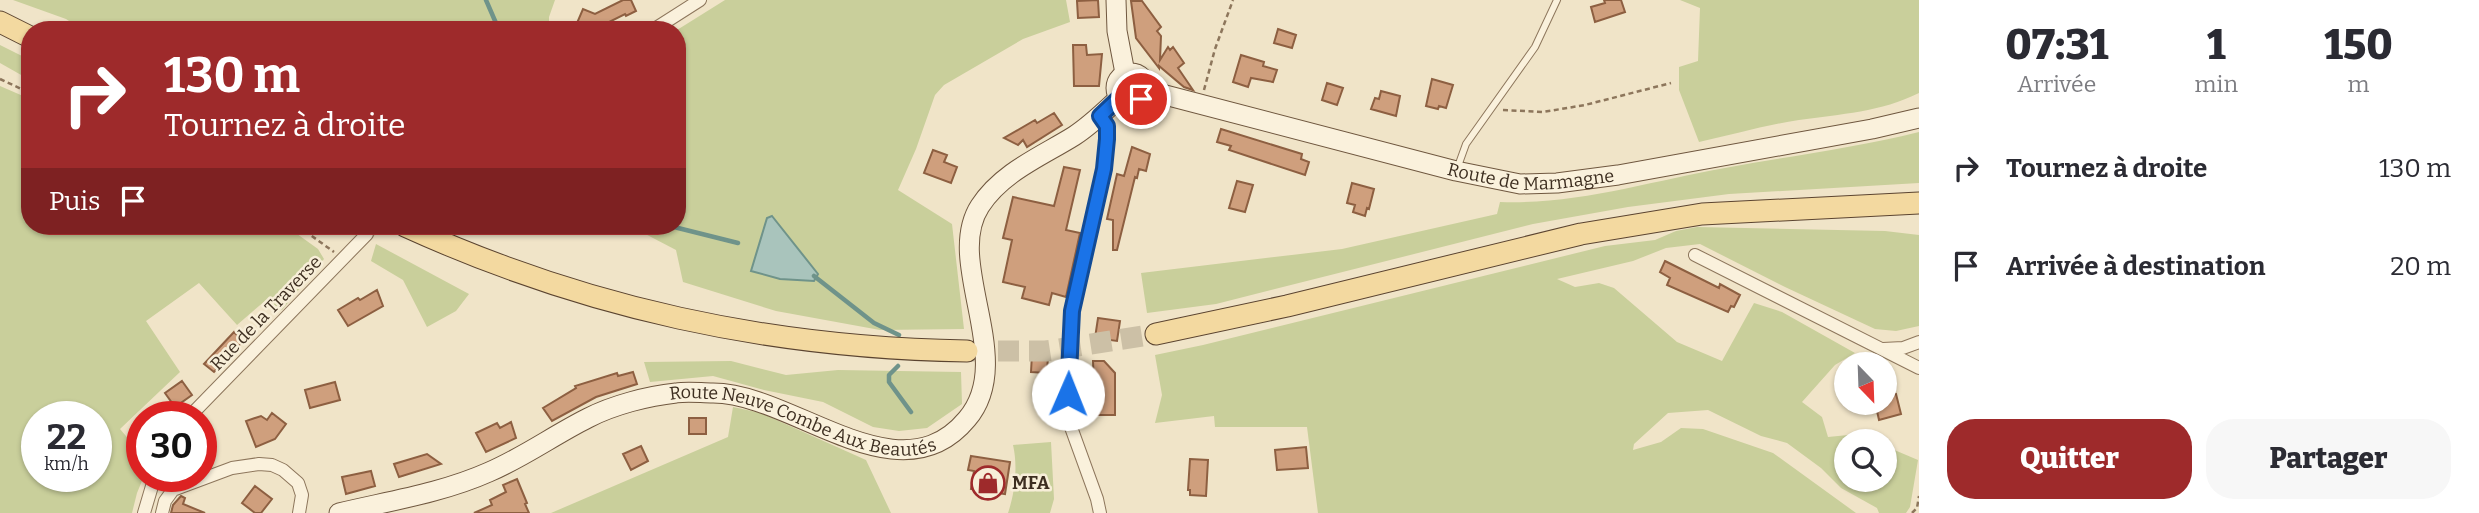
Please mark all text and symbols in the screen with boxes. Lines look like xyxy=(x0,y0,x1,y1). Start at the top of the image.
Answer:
text: 07:31 xyxy=(2005,20,2108,70)
text: 1 xyxy=(2207,20,2226,70)
text: 150 xyxy=(2324,20,2393,70)
text: 130 m xyxy=(164,46,300,105)
icon: right xyxy=(49,49,140,140)
pin xyxy=(1111,69,1171,129)
text: Arrivée xyxy=(2017,70,2096,98)
text: min xyxy=(2195,70,2238,98)
text: m xyxy=(2348,70,2369,98)
icon: arrive xyxy=(1122,80,1160,118)
text: Tournez à droite xyxy=(164,106,406,144)
icon: right xyxy=(1947,149,1985,187)
text: Tournez à droite xyxy=(2006,153,2207,184)
text: 130 m xyxy=(2379,153,2451,184)
street label: Route de Marmagne xyxy=(1445,158,1615,195)
icon: arrive xyxy=(114,182,152,220)
text: Puis xyxy=(49,186,100,217)
icon: arrive xyxy=(1947,247,1985,285)
street label: Rue de la Traverse xyxy=(206,251,326,375)
text: Arrivée à destination xyxy=(2006,251,2265,282)
text: 20 m xyxy=(2390,251,2451,282)
north arrow xyxy=(1834,352,1897,415)
map controls xyxy=(1834,352,1897,492)
position arrow xyxy=(1031,357,1105,431)
street label: Route Neuve Combe Aux Beautés xyxy=(668,381,939,461)
speed limit sign: 30 xyxy=(126,401,217,492)
text: 22 xyxy=(47,416,86,458)
button: Quitter xyxy=(1947,419,2192,499)
button: Partager xyxy=(2206,419,2451,499)
button: search xyxy=(1834,429,1897,492)
text: km/h xyxy=(44,453,89,475)
shop icon: MFA xyxy=(969,464,1007,502)
place label: MFA xyxy=(1012,472,1050,494)

